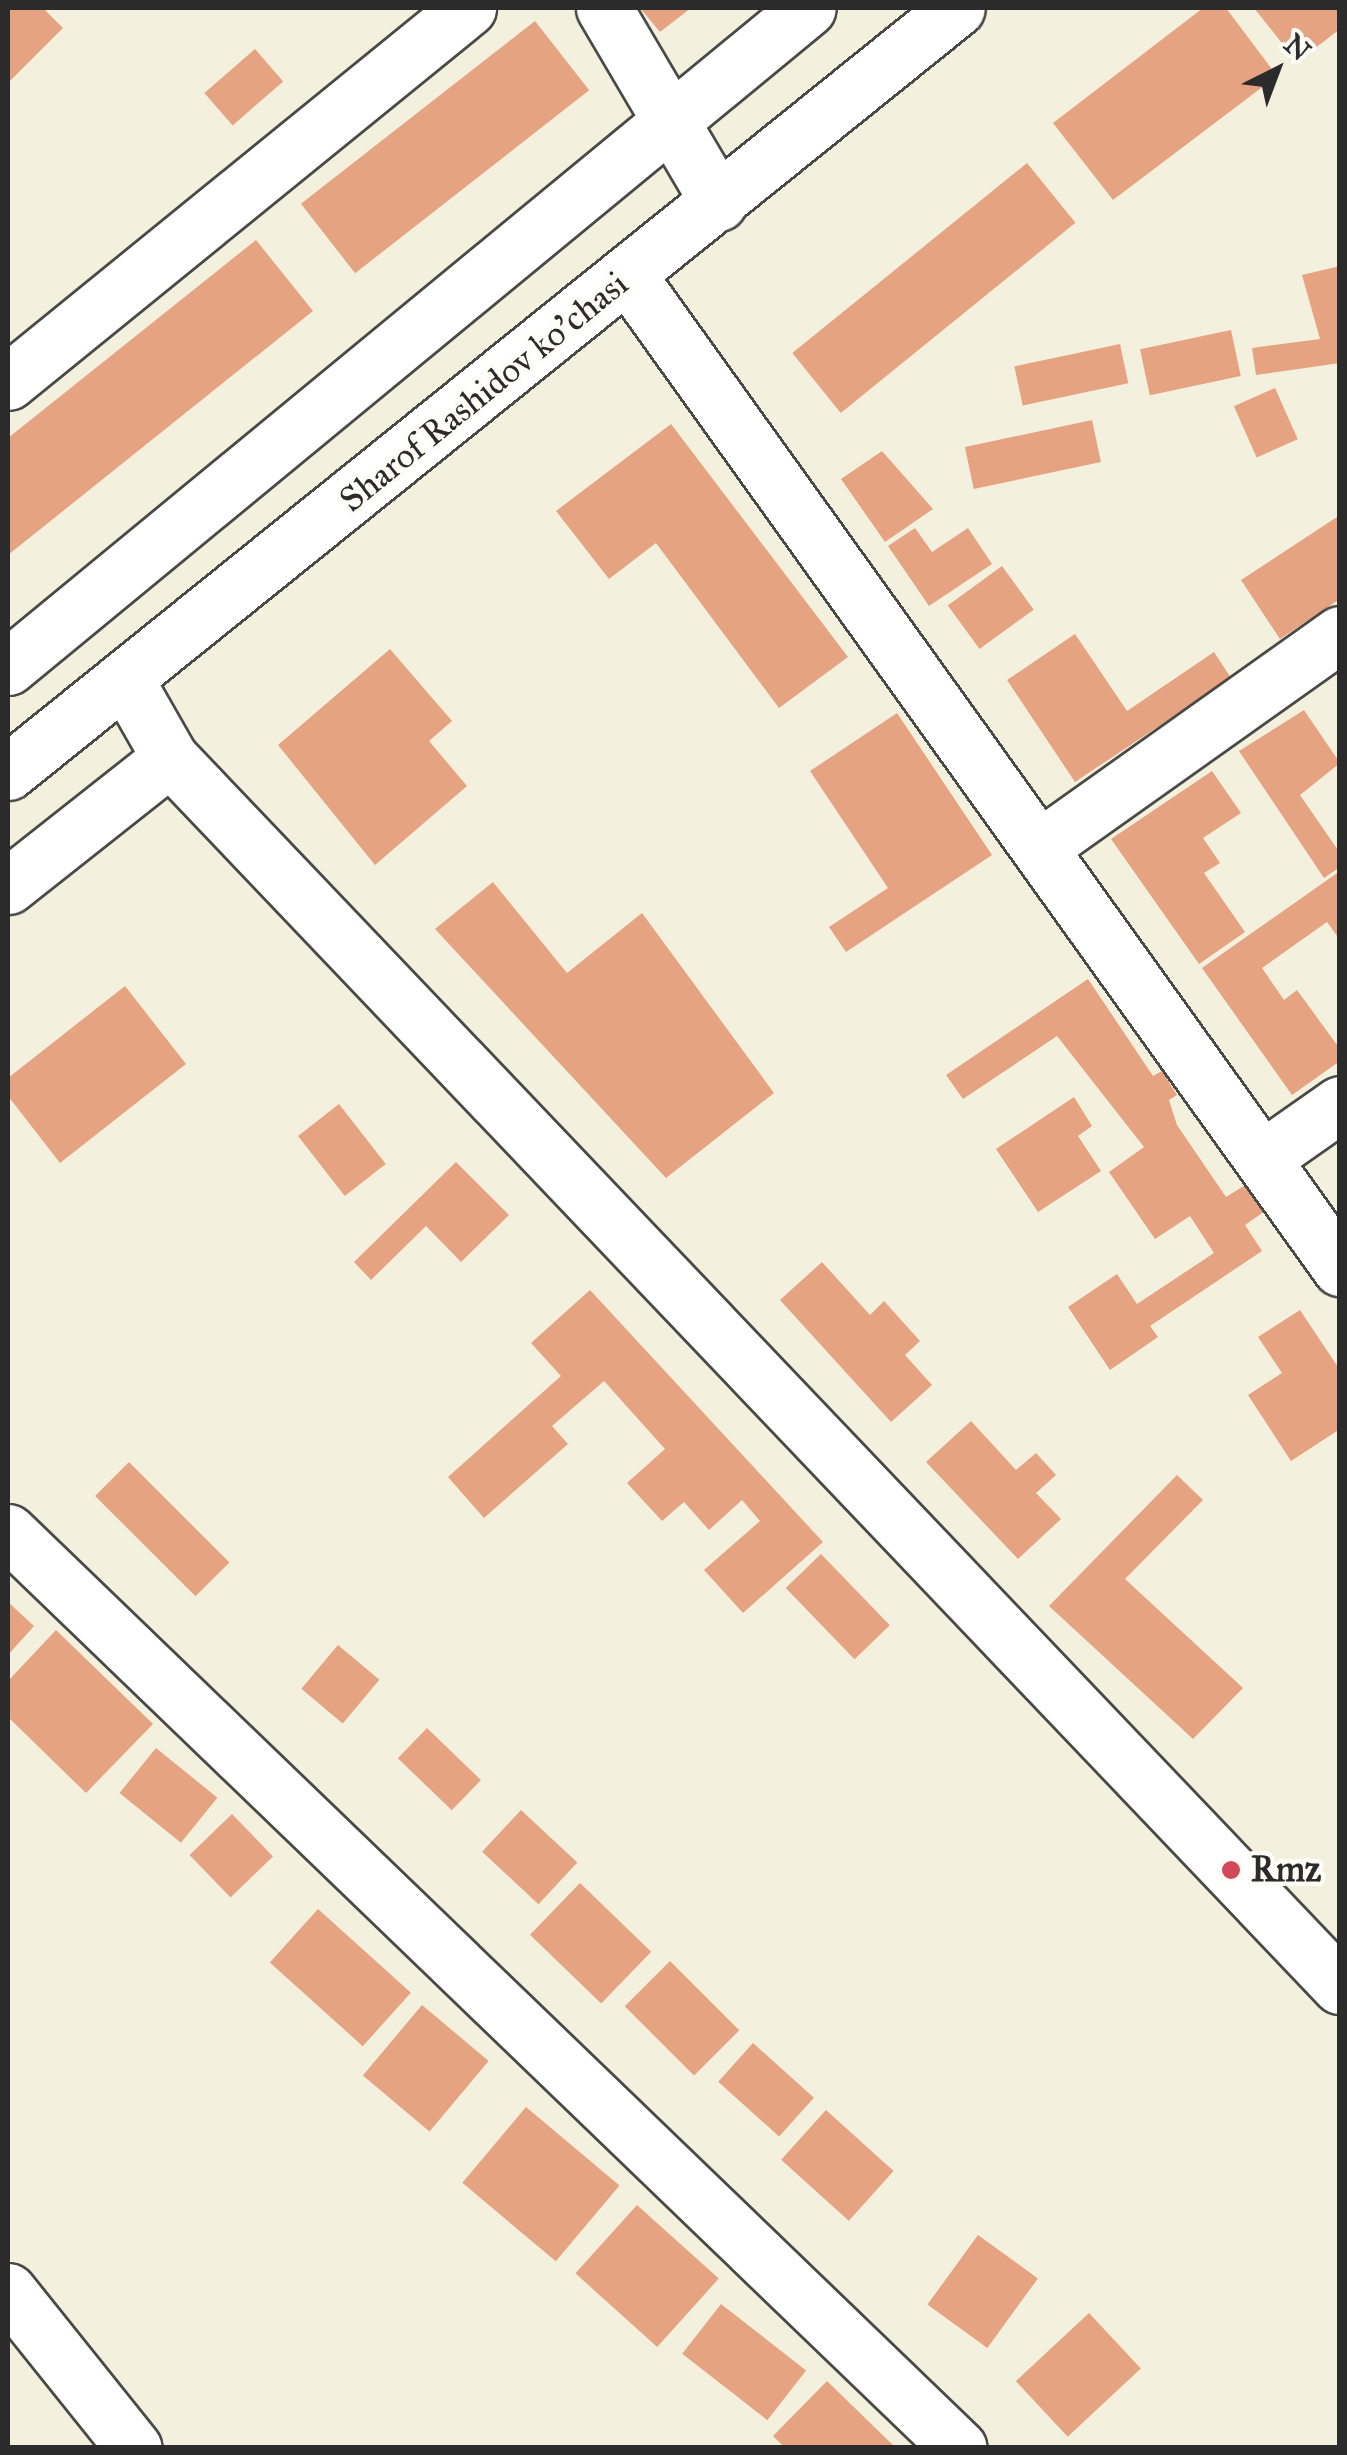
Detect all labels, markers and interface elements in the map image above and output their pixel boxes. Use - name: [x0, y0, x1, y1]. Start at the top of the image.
- north arrow: [1227, 20, 1327, 120]
- text: N: [1277, 26, 1318, 68]
- street label: Sharof Rashidov ko'chasi: [331, 263, 637, 521]
- place label: Rmz: [1251, 1849, 1321, 1891]
- marker: Rmz: [1220, 1859, 1242, 1881]

